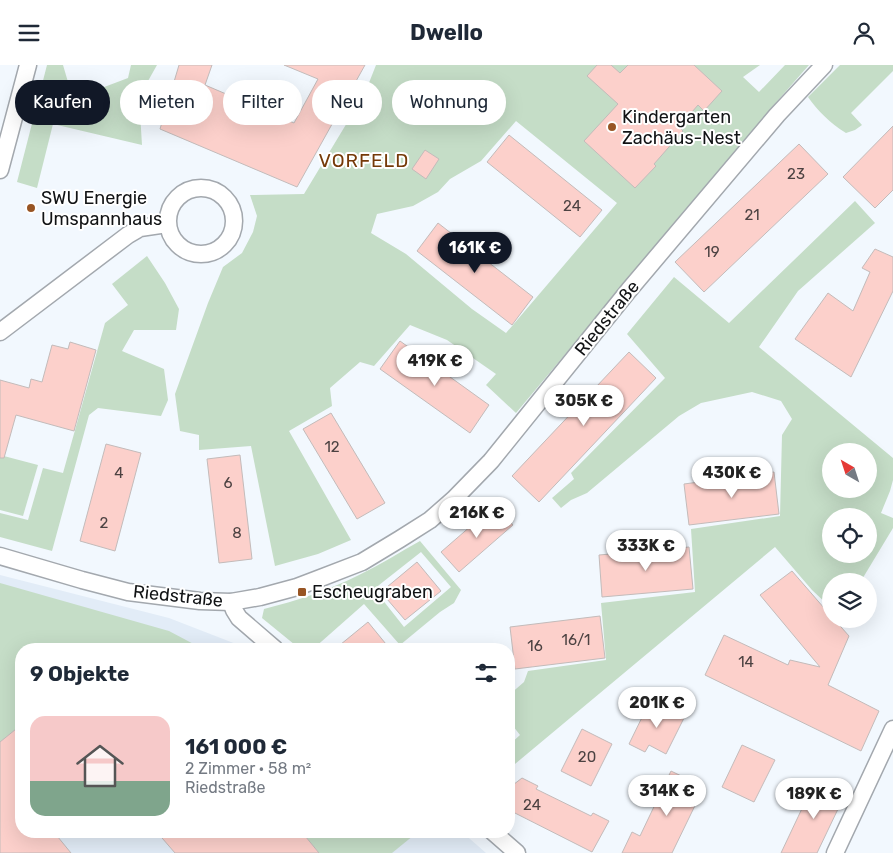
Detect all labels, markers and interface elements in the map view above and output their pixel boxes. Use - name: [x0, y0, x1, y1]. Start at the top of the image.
- icon: menu: [15, 19, 43, 47]
- text: Dwello: [410, 19, 483, 46]
- icon: person: [850, 19, 878, 47]
- chip: Kaufen: [15, 80, 110, 125]
- chip: Mieten: [120, 80, 213, 125]
- chip: Filter: [223, 80, 302, 125]
- chip: Neu: [312, 80, 382, 125]
- chip: Wohnung: [392, 80, 506, 125]
- place label: Kindergarten Zachäus-Nest: [622, 106, 741, 149]
- marker: Kindergarten Zachäus-Nest: [606, 121, 618, 133]
- district label: VORFELD: [319, 149, 409, 172]
- house number: 23: [787, 165, 805, 183]
- place label: SWU Energie Umspannhaus: [41, 187, 162, 230]
- house number: 24: [563, 197, 581, 215]
- marker: SWU Energie Umspannhaus: [25, 202, 37, 214]
- house number: 21: [744, 206, 760, 224]
- pin: 161K €: [434, 231, 516, 274]
- text: 161K €: [449, 238, 501, 257]
- house number: 19: [704, 243, 720, 261]
- street label: Riedstraße: [570, 276, 644, 360]
- pin: 419K €: [394, 345, 476, 387]
- text: 419K €: [407, 351, 463, 370]
- pin: 305K €: [543, 385, 625, 427]
- text: 305K €: [555, 391, 613, 410]
- house number: 12: [324, 438, 340, 456]
- north arrow: [822, 443, 878, 497]
- map controls: [822, 443, 877, 628]
- pin: 430K €: [691, 457, 773, 499]
- text: 430K €: [703, 463, 761, 482]
- house number: 4: [114, 464, 124, 482]
- house number: 6: [223, 474, 233, 492]
- pin: 216K €: [436, 497, 518, 539]
- text: 216K €: [449, 503, 505, 522]
- button: locate: [822, 508, 877, 563]
- house number: 2: [100, 514, 109, 532]
- house number: 8: [232, 524, 242, 542]
- pin: 333K €: [605, 529, 687, 572]
- text: 333K €: [617, 536, 675, 555]
- button: layers: [822, 573, 877, 628]
- street label: Riedstraße: [132, 580, 224, 612]
- place label: Escheugraben: [312, 581, 433, 603]
- marker: Escheugraben: [296, 586, 308, 598]
- house number: 16/1: [562, 631, 591, 649]
- house number: 16: [527, 637, 543, 655]
- house number: 14: [738, 653, 754, 671]
- icon: filters: [472, 659, 500, 687]
- text: 9 Objekte: [30, 661, 130, 686]
- pin: 201K €: [616, 687, 698, 729]
- text: 201K €: [629, 693, 685, 712]
- text: 161 000 €: [185, 734, 287, 759]
- icon: home: [70, 736, 130, 796]
- house number: 20: [578, 748, 596, 766]
- text: 2 Zimmer · 58 m²: [185, 759, 311, 778]
- pin: 314K €: [626, 775, 708, 817]
- pin: 189K €: [773, 777, 855, 820]
- text: Riedstraße: [185, 778, 265, 797]
- text: 314K €: [639, 781, 695, 800]
- text: 189K €: [786, 784, 842, 803]
- house number: 24: [523, 796, 541, 814]

